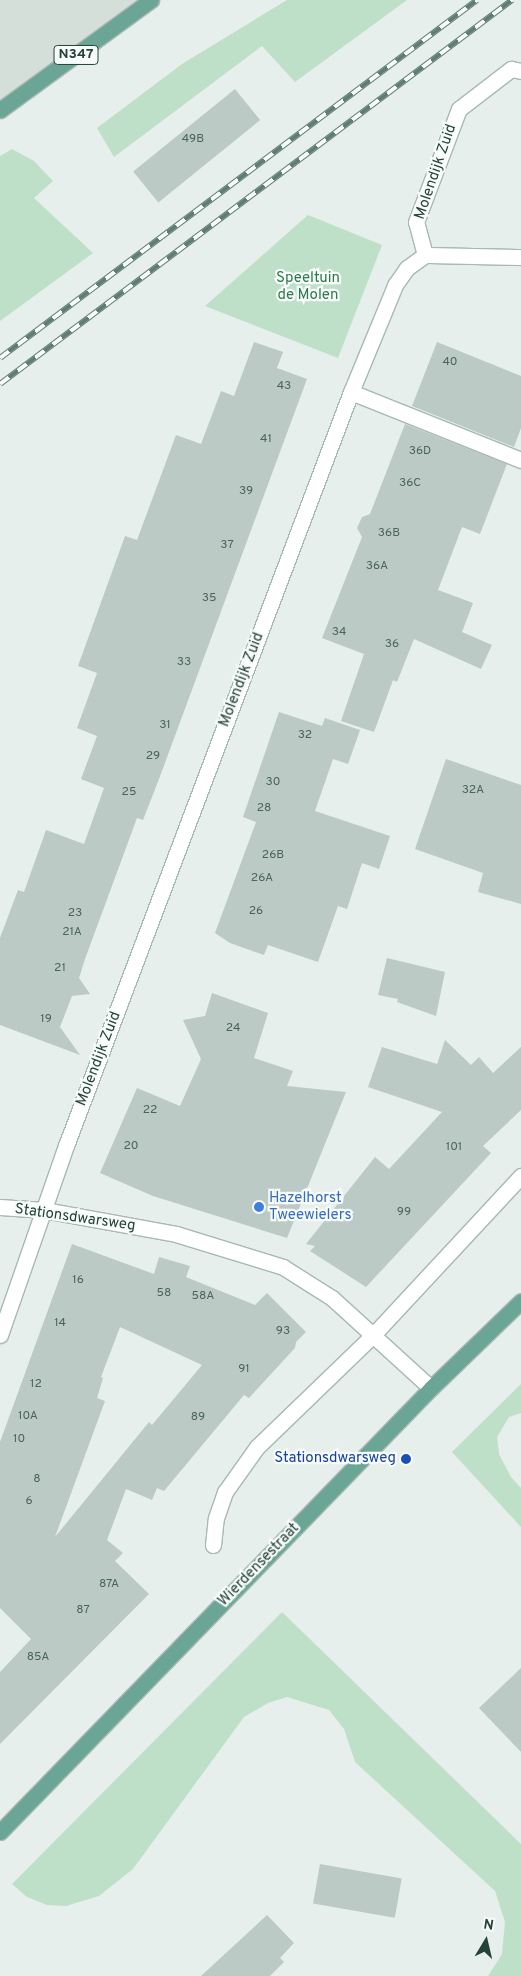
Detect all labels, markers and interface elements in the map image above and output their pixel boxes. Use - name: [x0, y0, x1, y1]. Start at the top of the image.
- road number: N347: [54, 44, 98, 66]
- street label: Molendijk Zuid: [411, 122, 461, 222]
- house number: 49B: [182, 133, 204, 147]
- park label: Speeltuin de Molen: [276, 269, 340, 304]
- house number: 40: [442, 356, 458, 370]
- house number: 43: [277, 380, 291, 394]
- house number: 41: [260, 433, 272, 447]
- house number: 36D: [409, 445, 431, 459]
- house number: 36C: [399, 477, 421, 491]
- house number: 39: [239, 485, 253, 499]
- house number: 36B: [378, 527, 400, 541]
- house number: 37: [220, 539, 234, 553]
- house number: 36A: [366, 560, 388, 574]
- house number: 35: [202, 592, 216, 606]
- house number: 34: [332, 626, 346, 640]
- street label: Molendijk Zuid: [216, 630, 268, 730]
- house number: 36: [385, 638, 399, 652]
- house number: 33: [177, 656, 191, 670]
- house number: 31: [159, 719, 171, 733]
- house number: 32: [298, 729, 312, 743]
- house number: 29: [146, 750, 160, 764]
- house number: 30: [266, 776, 280, 790]
- house number: 32A: [462, 784, 484, 798]
- house number: 25: [122, 786, 136, 800]
- house number: 28: [257, 802, 271, 816]
- house number: 26B: [262, 849, 284, 863]
- house number: 26A: [251, 872, 273, 886]
- house number: 26: [249, 905, 263, 919]
- house number: 23: [68, 907, 82, 921]
- house number: 21A: [62, 926, 82, 940]
- house number: 21: [54, 962, 66, 976]
- street label: Molendijk Zuid: [73, 1009, 125, 1109]
- house number: 19: [40, 1013, 52, 1027]
- house number: 24: [226, 1022, 240, 1036]
- house number: 22: [143, 1104, 157, 1118]
- house number: 20: [123, 1140, 139, 1154]
- house number: 101: [446, 1141, 462, 1155]
- place label: Hazelhorst Tweewielers: [269, 1189, 351, 1224]
- street label: Stationsdwarsweg: [13, 1201, 137, 1235]
- marker: Hazelhorst Tweewielers: [253, 1201, 265, 1213]
- house number: 99: [397, 1206, 411, 1220]
- house number: 16: [72, 1274, 84, 1288]
- house number: 58: [157, 1287, 171, 1301]
- house number: 58A: [192, 1290, 214, 1304]
- house number: 14: [54, 1317, 66, 1331]
- house number: 93: [276, 1325, 290, 1339]
- house number: 91: [238, 1363, 250, 1377]
- house number: 12: [30, 1378, 42, 1392]
- house number: 10A: [18, 1410, 38, 1424]
- house number: 89: [191, 1411, 205, 1425]
- house number: 10: [13, 1433, 25, 1447]
- place label: Stationsdwarsweg: [274, 1450, 396, 1468]
- marker: Stationsdwarsweg: [400, 1453, 412, 1465]
- house number: 8: [33, 1473, 41, 1487]
- house number: 6: [25, 1495, 33, 1509]
- street label: Wierdensestraat: [215, 1520, 303, 1610]
- house number: 87A: [99, 1578, 119, 1592]
- house number: 87: [76, 1604, 90, 1618]
- house number: 85A: [27, 1651, 49, 1665]
- north arrow: [461, 1916, 511, 1966]
- text: N: [482, 1917, 495, 1935]

